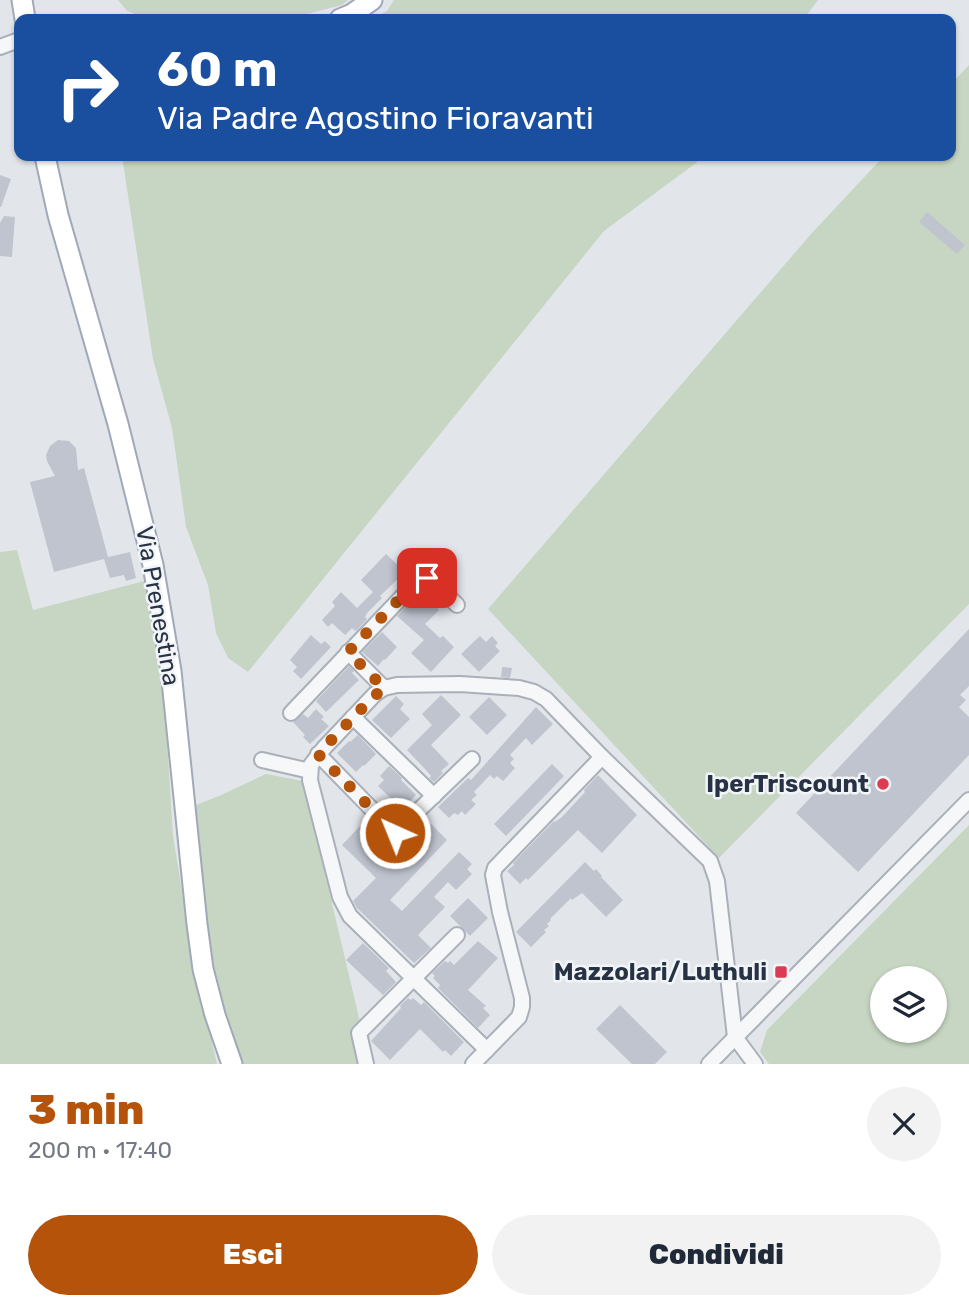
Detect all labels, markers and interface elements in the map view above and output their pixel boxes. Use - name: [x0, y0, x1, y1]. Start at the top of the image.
- text: 60 m: [157, 40, 278, 98]
- icon: right: [42, 42, 133, 133]
- text: Via Padre Agostino Fioravanti: [157, 99, 594, 137]
- street label: Via Prenestina: [130, 524, 186, 688]
- pin: [397, 548, 457, 608]
- icon: arrive: [408, 559, 446, 597]
- place label: IperTriscount: [706, 770, 869, 798]
- marker: IperTriscount: [875, 776, 891, 792]
- position arrow: [358, 796, 432, 870]
- place label: Mazzolari/Luthuli: [554, 958, 767, 986]
- marker: Mazzolari/Luthuli: [773, 964, 789, 980]
- map controls: [870, 966, 947, 1043]
- button: layers: [870, 966, 947, 1043]
- text: 3 min: [28, 1085, 144, 1135]
- button: close: [867, 1087, 941, 1161]
- text: 200 m · 17:40: [28, 1136, 172, 1164]
- button: Esci: [28, 1215, 478, 1295]
- button: Condividi: [492, 1215, 941, 1295]

